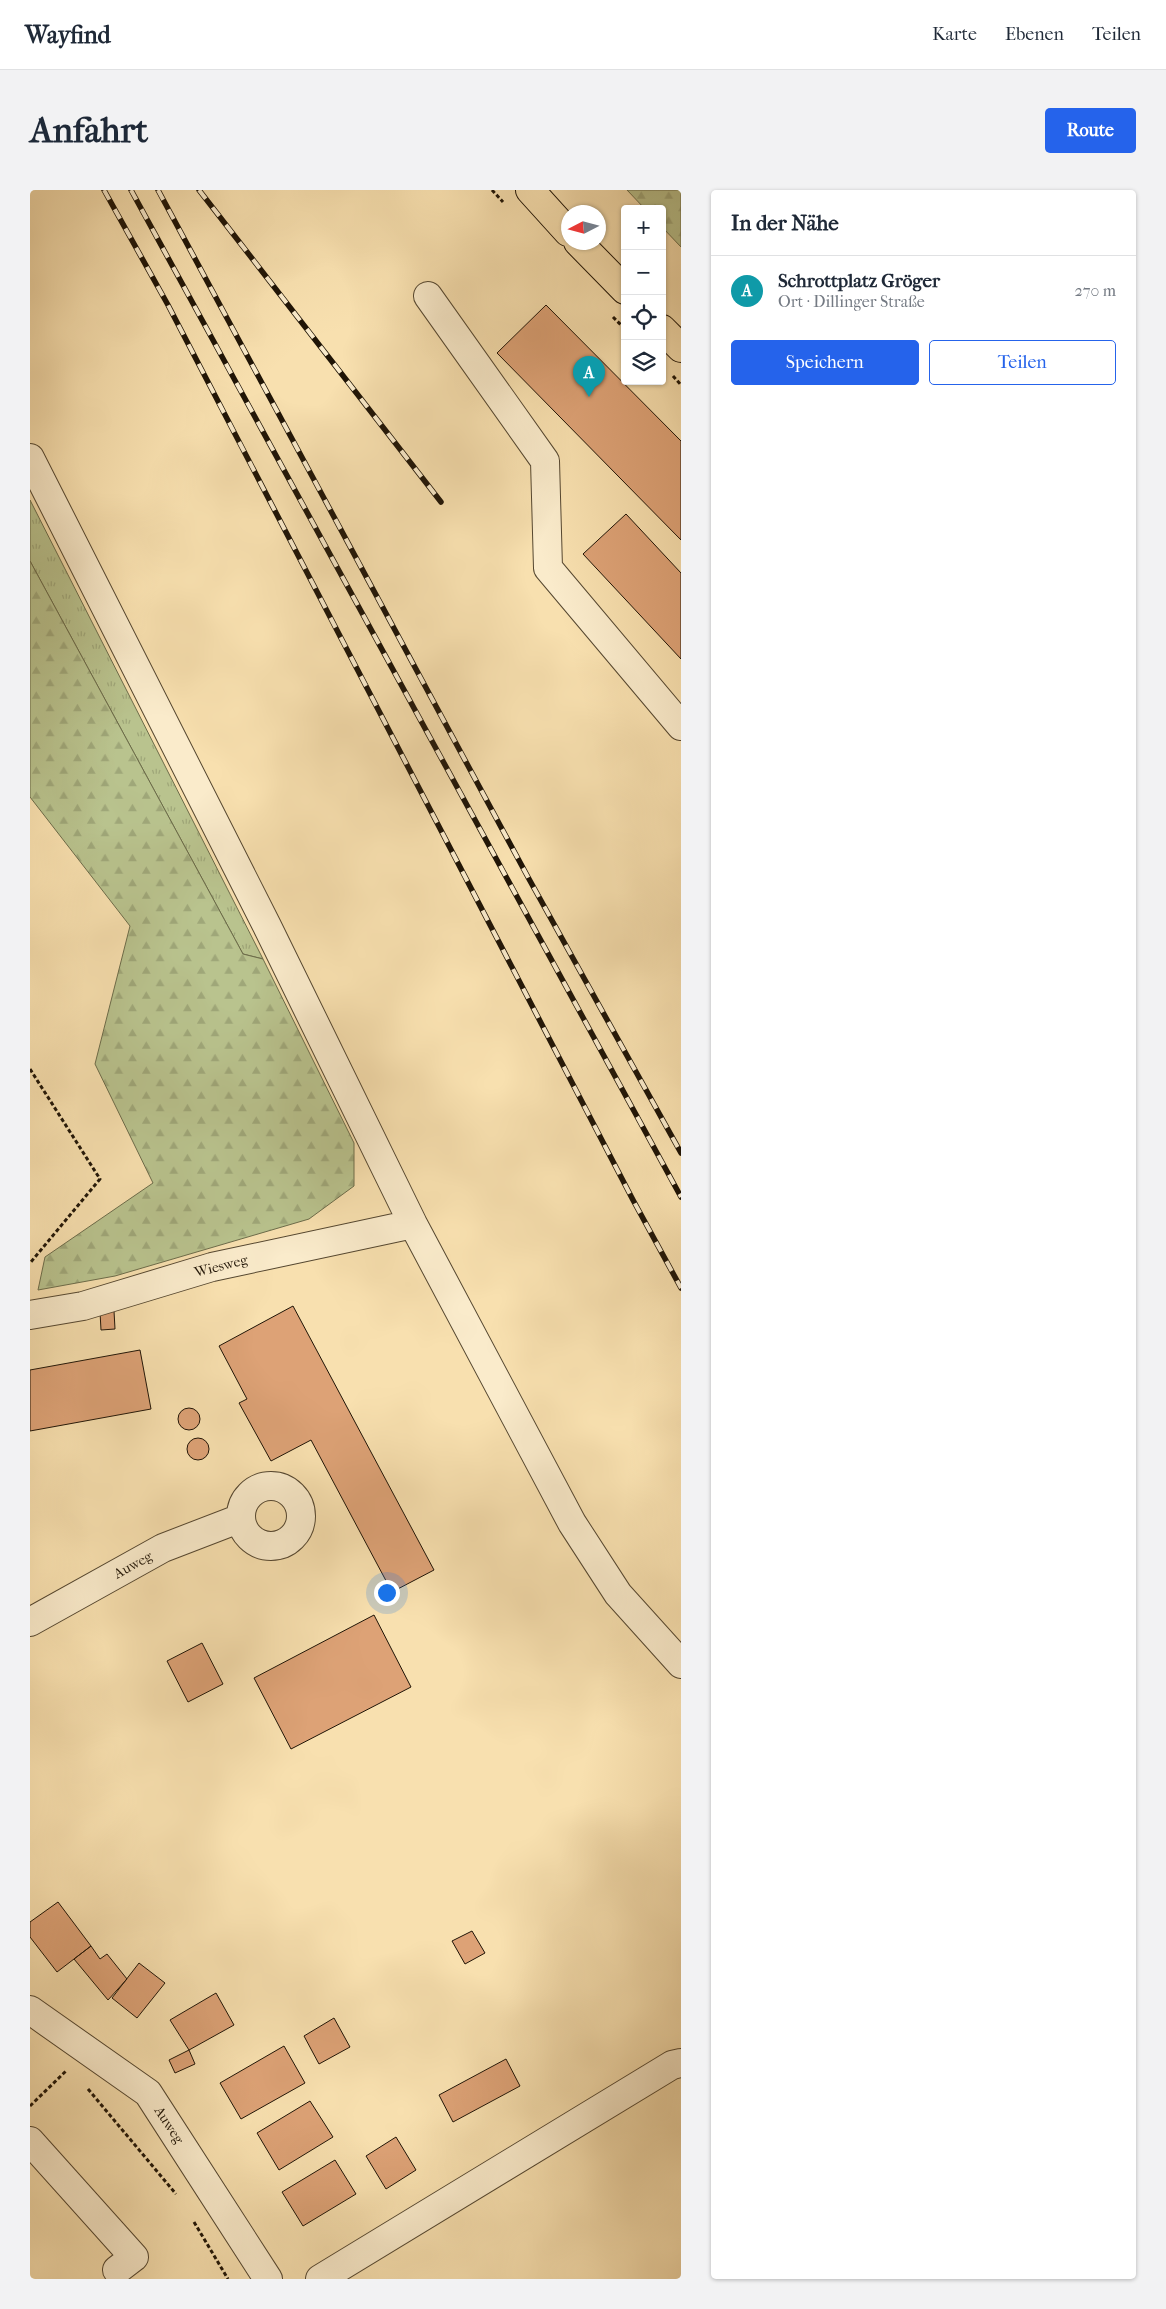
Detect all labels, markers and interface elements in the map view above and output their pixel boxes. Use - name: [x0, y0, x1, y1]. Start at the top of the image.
- text: Wayfind: [25, 21, 111, 49]
- text: Karte: [932, 24, 977, 45]
- text: Ebenen: [1005, 24, 1064, 45]
- text: Teilen: [1092, 24, 1141, 45]
- button: Route: [1045, 108, 1136, 153]
- text: Anfahrt: [30, 110, 148, 151]
- north arrow: [561, 205, 606, 250]
- map controls: [621, 205, 666, 385]
- button: +: [621, 205, 666, 250]
- text: In der Nähe: [731, 211, 839, 235]
- button: −: [621, 250, 666, 295]
- text: Schrottplatz Gröger: [778, 270, 940, 292]
- text: A: [742, 281, 752, 300]
- text: 270 m: [1075, 281, 1116, 300]
- text: Ort · Dillinger Straße: [778, 292, 925, 311]
- button: locate: [621, 295, 666, 340]
- button: layers: [621, 340, 666, 385]
- button: Speichern: [731, 340, 919, 385]
- button: Teilen: [929, 340, 1116, 385]
- pin: A: [573, 356, 605, 397]
- street label: Wiesweg: [192, 1251, 250, 1281]
- street label: Auweg: [110, 1547, 156, 1583]
- your location: [374, 1580, 400, 1606]
- street label: Auweg: [150, 2102, 188, 2147]

